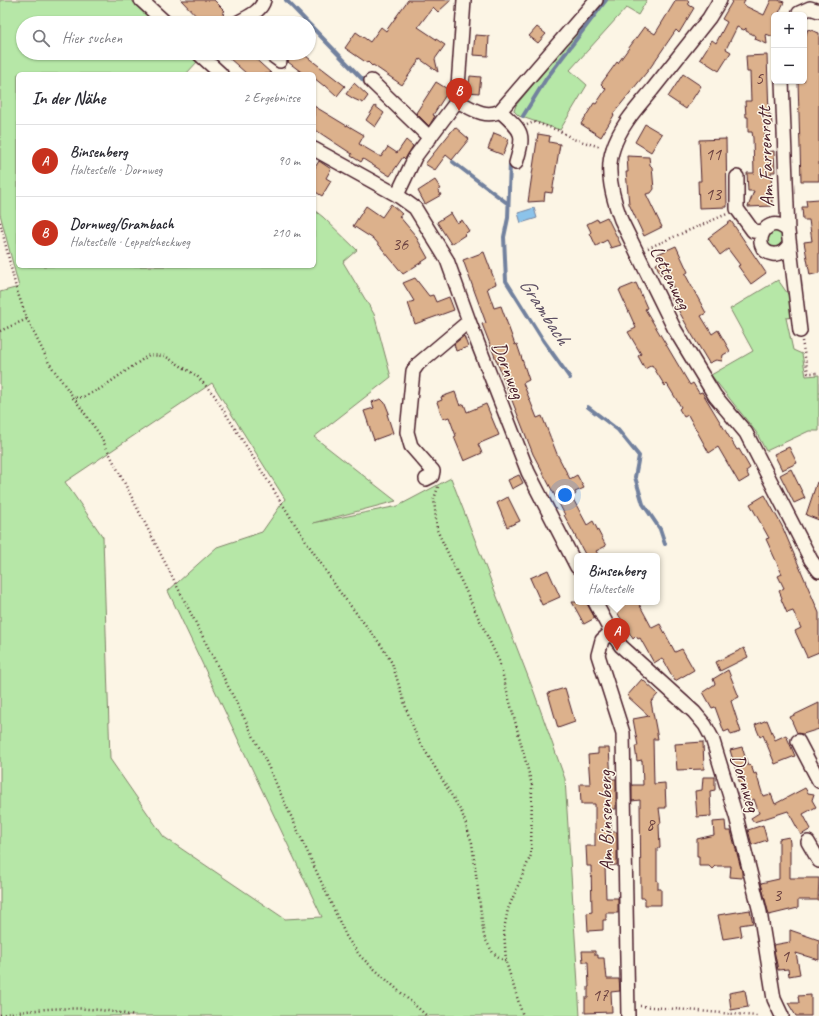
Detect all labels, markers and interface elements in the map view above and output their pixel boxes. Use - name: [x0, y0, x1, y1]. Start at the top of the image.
- map controls: [771, 12, 807, 84]
- button: +: [771, 12, 807, 48]
- search box: [16, 16, 316, 60]
- icon: search: [30, 27, 52, 49]
- text: Hier suchen: [62, 29, 122, 48]
- button: −: [771, 48, 807, 84]
- house number: 5: [755, 67, 764, 89]
- pin: B: [446, 78, 472, 111]
- text: In der Nähe: [32, 88, 105, 109]
- text: 2 Ergebnisse: [244, 90, 300, 106]
- street label: Am Farrenrott: [751, 104, 780, 208]
- text: Binsenberg: [70, 143, 128, 162]
- house number: 11: [705, 143, 722, 165]
- text: A: [42, 153, 48, 169]
- text: 90 m: [278, 153, 300, 169]
- text: Haltestelle · Dornweg: [70, 162, 162, 178]
- house number: 13: [705, 183, 723, 205]
- text: Dornweg/Grambach: [70, 215, 174, 234]
- text: B: [42, 225, 48, 241]
- text: 210 m: [272, 225, 300, 241]
- house number: 36: [392, 233, 409, 255]
- text: Haltestelle · Leppelsheckweg: [70, 234, 190, 250]
- street label: Lettenweg: [644, 241, 697, 315]
- water label: Grambach: [514, 273, 577, 350]
- street label: Dornweg: [486, 338, 531, 403]
- your location: [555, 485, 575, 505]
- popup: [574, 553, 660, 605]
- text: Binsenberg: [588, 562, 646, 581]
- text: Haltestelle: [588, 581, 634, 597]
- pin: A: [604, 618, 630, 651]
- street label: Dornweg: [725, 751, 766, 816]
- street label: Am Binsenberg: [592, 769, 619, 872]
- house number: 8: [646, 813, 656, 835]
- house number: 3: [773, 884, 783, 906]
- house number: 1: [781, 945, 790, 967]
- house number: 17: [592, 984, 609, 1006]

